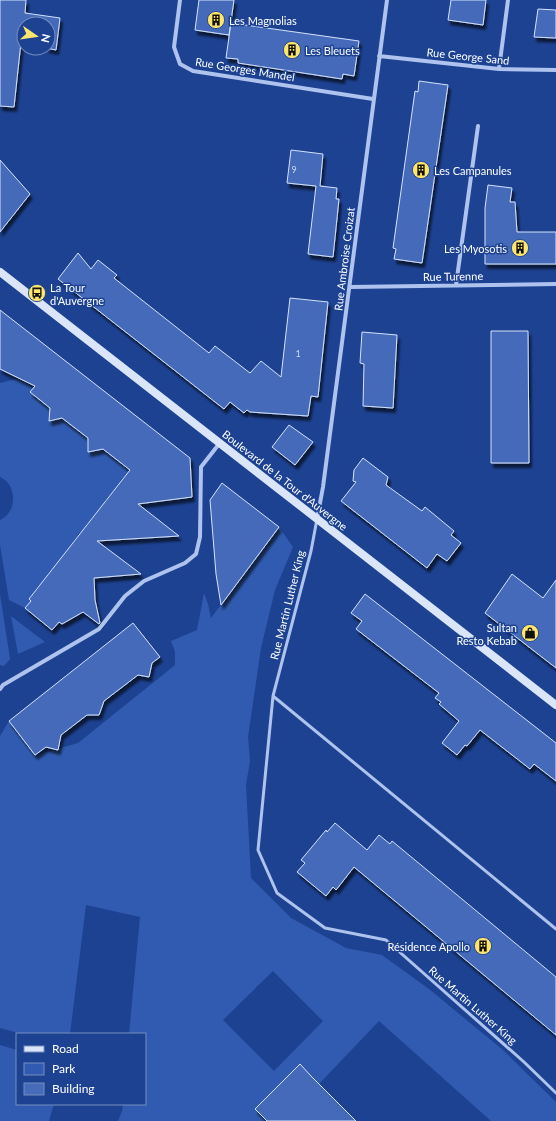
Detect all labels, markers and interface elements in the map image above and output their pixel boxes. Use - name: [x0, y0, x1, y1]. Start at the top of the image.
- building icon: Les Magnolias: [206, 10, 226, 30]
- place label: Les Magnolias: [229, 14, 297, 27]
- north arrow: [16, 16, 56, 56]
- text: N: [39, 33, 54, 44]
- building icon: Les Bleuets: [282, 40, 302, 60]
- place label: Les Bleuets: [305, 44, 360, 57]
- street label: Rue George Sand: [426, 45, 510, 67]
- street label: Rue Georges Mandel: [194, 55, 296, 83]
- building icon: Les Campanules: [411, 160, 431, 180]
- house number: 9: [291, 164, 297, 175]
- place label: Les Campanules: [434, 164, 512, 177]
- street label: Rue Ambroise Croizat: [331, 207, 357, 311]
- building icon: Les Myosotis: [510, 238, 530, 258]
- place label: Les Myosotis: [444, 242, 507, 255]
- street label: Rue Turenne: [423, 269, 483, 283]
- place label: La Tour d'Auvergne: [50, 281, 104, 307]
- bus stop icon: La Tour d'Auvergne: [27, 283, 47, 303]
- house number: 1: [295, 348, 301, 359]
- street label: Boulevard de la Tour d'Auvergne: [220, 427, 350, 533]
- street label: Rue Martin Luther King: [267, 549, 307, 661]
- place label: Sultan Resto Kebab: [456, 621, 517, 647]
- shop icon: Sultan Resto Kebab: [520, 623, 540, 643]
- building icon: Résidence Apollo: [473, 936, 493, 956]
- place label: Résidence Apollo: [387, 940, 470, 953]
- street label: Rue Martin Luther King: [426, 963, 520, 1047]
- legend: [16, 1033, 146, 1105]
- text: Road: [52, 1041, 79, 1056]
- text: Park: [52, 1061, 76, 1076]
- text: Building: [52, 1081, 95, 1096]

